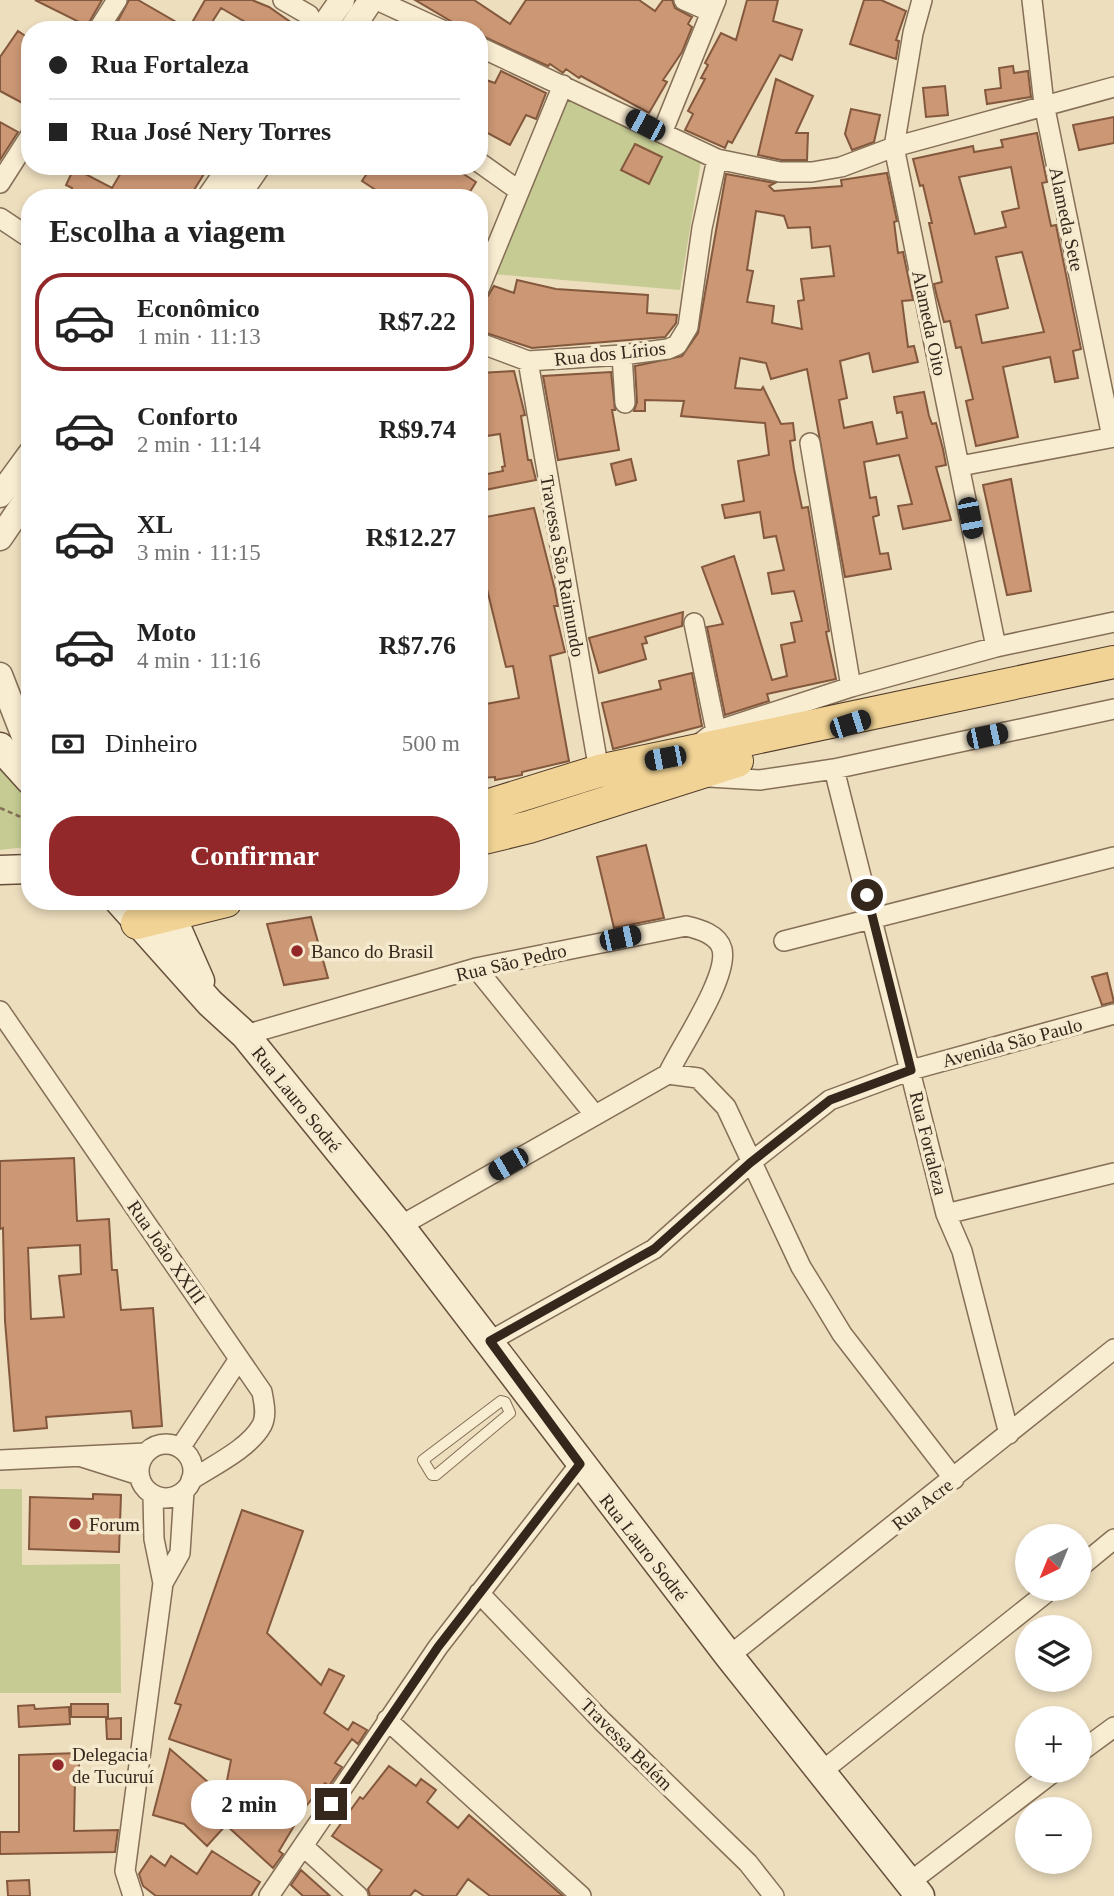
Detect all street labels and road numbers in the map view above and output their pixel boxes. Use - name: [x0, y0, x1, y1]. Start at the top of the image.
- street label: Alameda Sete: [1045, 165, 1088, 273]
- street label: Alameda Oito: [908, 269, 951, 378]
- street label: Rua dos Lírios: [553, 337, 667, 370]
- street label: Travessa São Raimundo: [536, 474, 589, 659]
- street label: Rua São Pedro: [454, 940, 568, 985]
- street label: Avenida São Paulo: [940, 1014, 1085, 1071]
- street label: Rua Lauro Sodré: [248, 1042, 346, 1156]
- street label: Rua Fortaleza: [905, 1089, 952, 1198]
- street label: Rua João XXIII: [123, 1197, 210, 1308]
- street label: Rua Acre: [888, 1474, 957, 1535]
- street label: Rua Lauro Sodré: [595, 1490, 692, 1605]
- street label: Travessa Belém: [576, 1694, 677, 1795]

